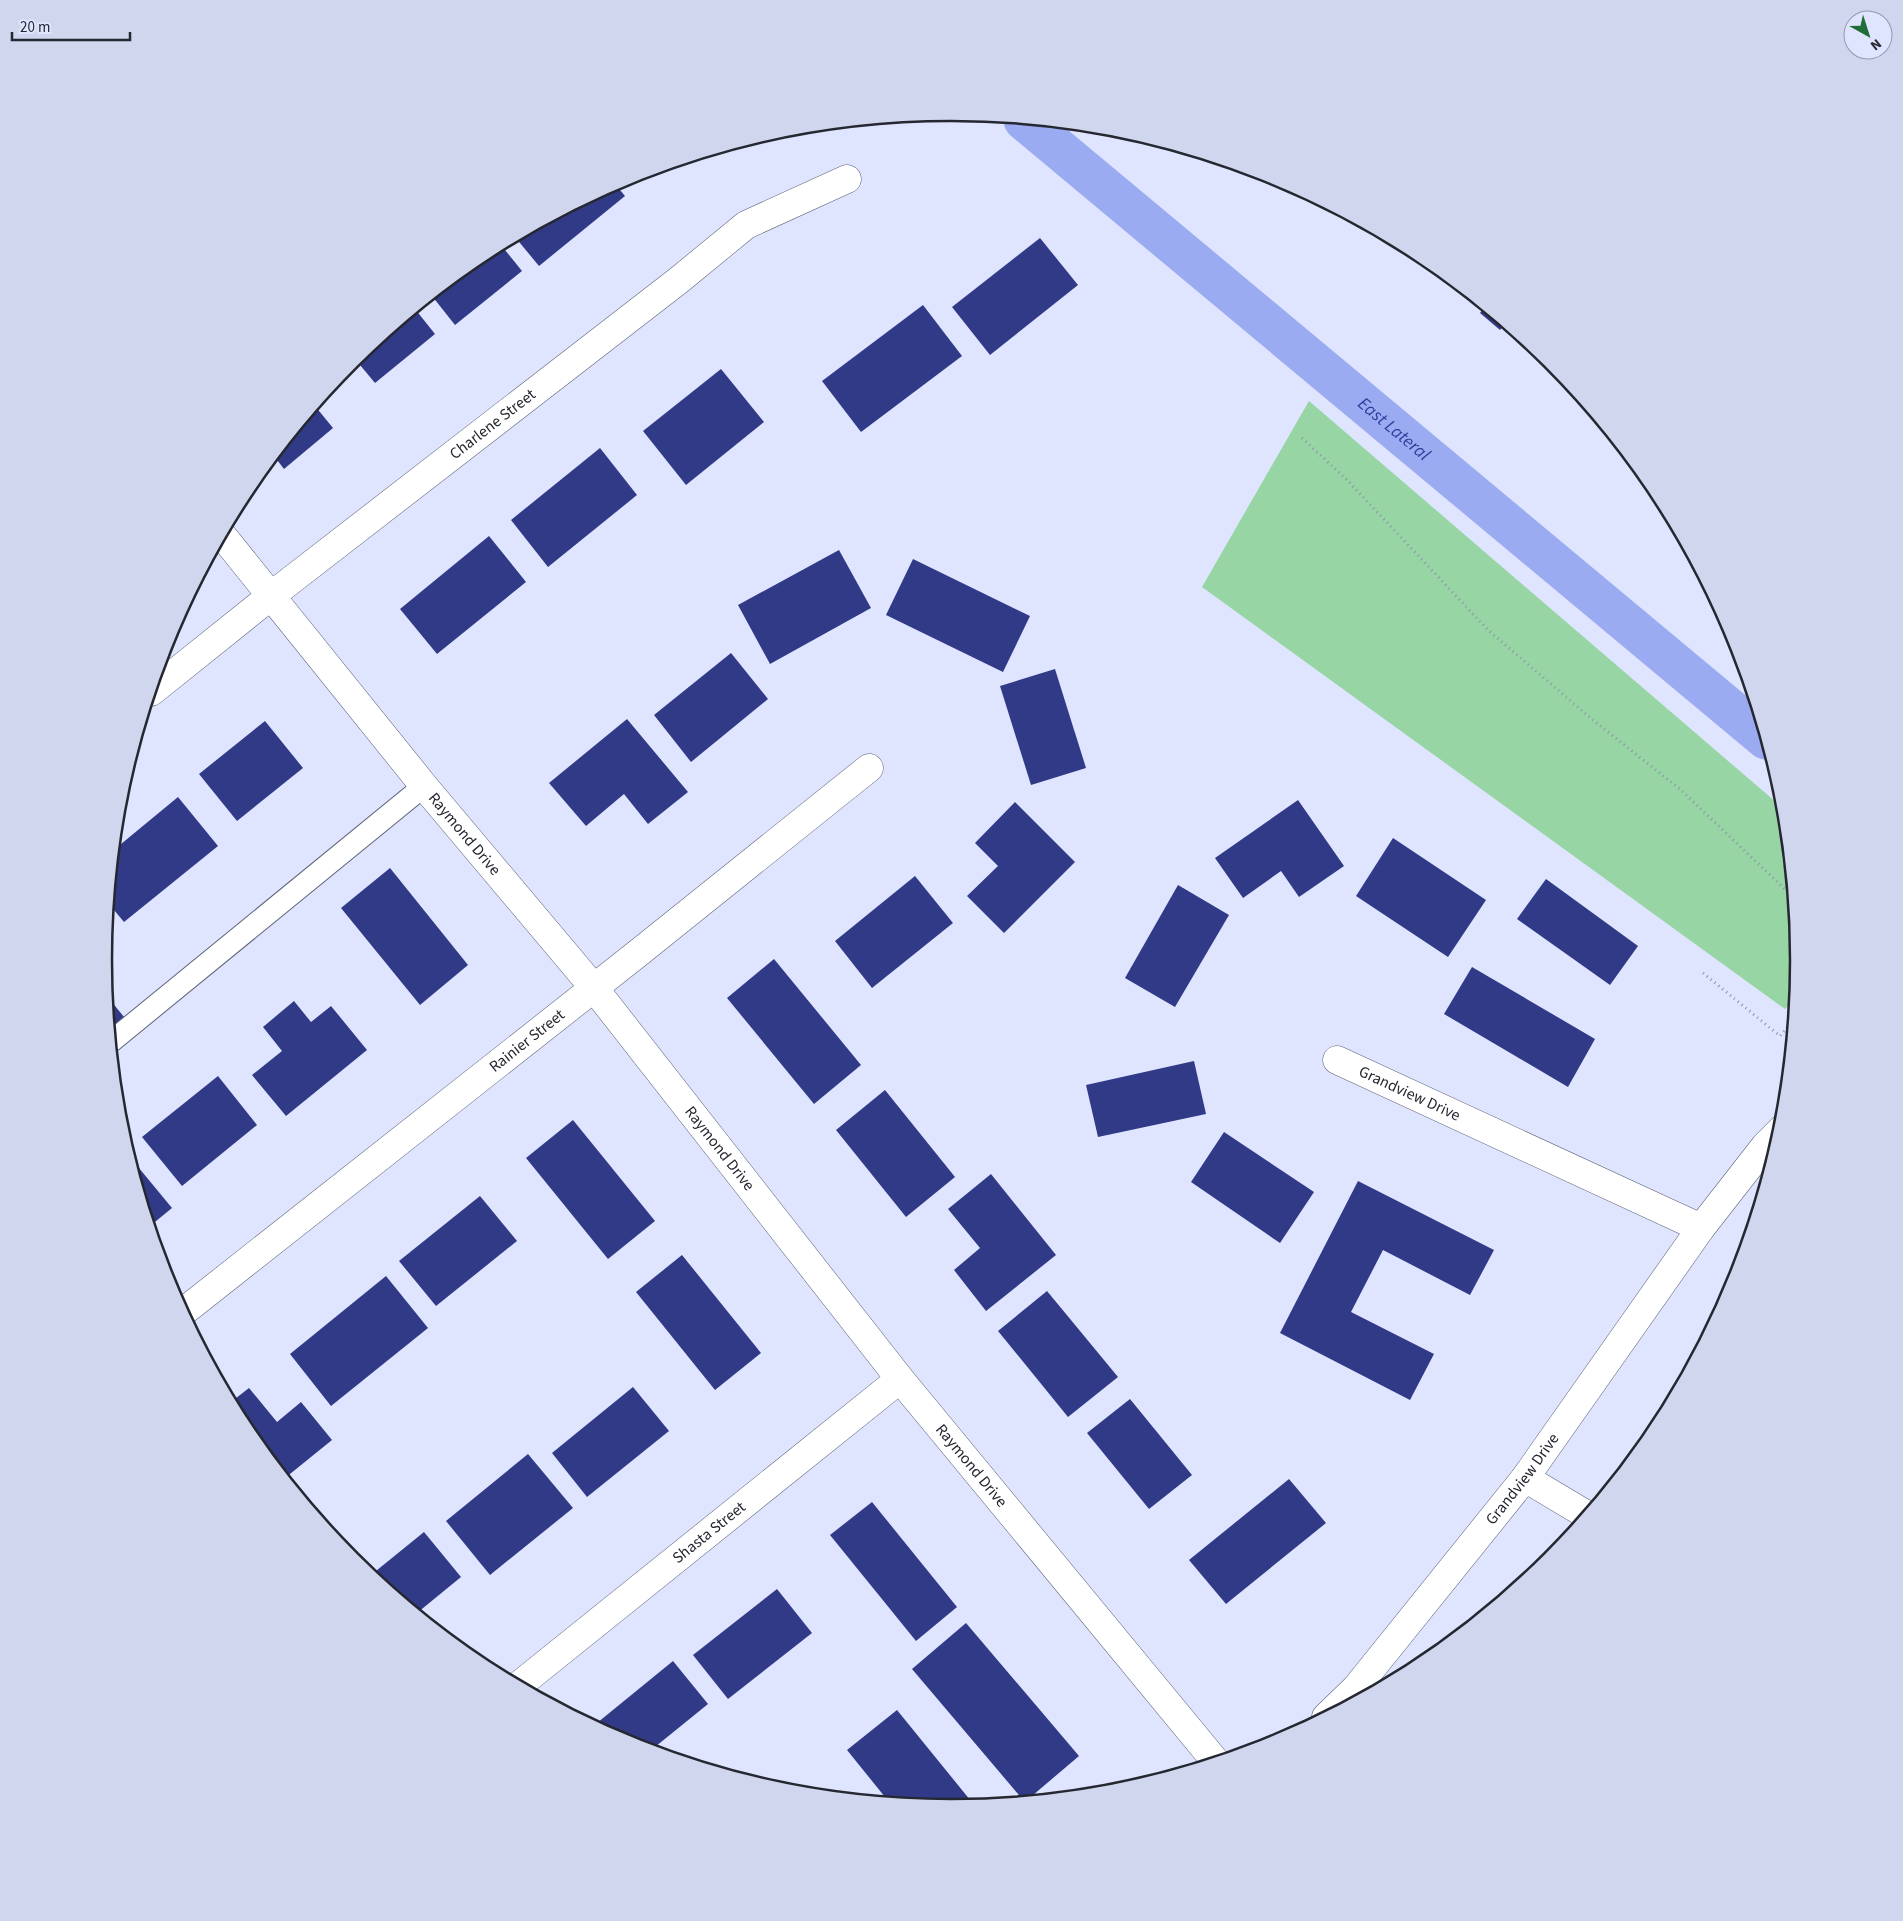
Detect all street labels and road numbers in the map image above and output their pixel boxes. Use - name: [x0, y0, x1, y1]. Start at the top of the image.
- street label: Charlene Street: [445, 384, 541, 465]
- street label: Raymond Drive: [423, 788, 506, 880]
- street label: Rainier Street: [485, 1004, 570, 1077]
- street label: Grandview Drive: [1355, 1061, 1464, 1127]
- street label: Raymond Drive: [679, 1101, 760, 1196]
- street label: Raymond Drive: [930, 1419, 1012, 1512]
- street label: Grandview Drive: [1481, 1429, 1564, 1529]
- street label: Shasta Street: [668, 1496, 751, 1569]

